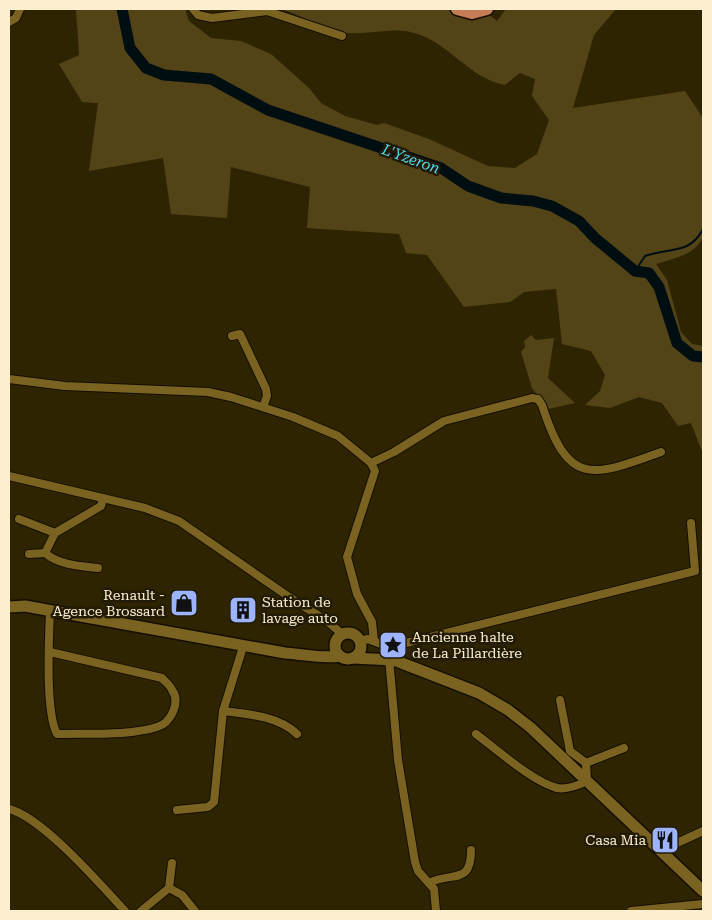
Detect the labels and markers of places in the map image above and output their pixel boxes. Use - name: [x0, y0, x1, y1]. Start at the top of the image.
- place label: Renault - Agence Brossard: [53, 587, 165, 619]
- shop icon: Renault - Agence Brossard: [169, 588, 199, 618]
- place label: Station de lavage auto: [262, 594, 338, 626]
- building icon: Station de lavage auto: [228, 595, 258, 625]
- place label: Ancienne halte de La Pillardière: [412, 629, 522, 661]
- place icon: Ancienne halte de La Pillardière: [378, 630, 408, 660]
- restaurant icon: Casa Mia: [650, 825, 680, 855]
- place label: Casa Mia: [585, 832, 646, 848]

